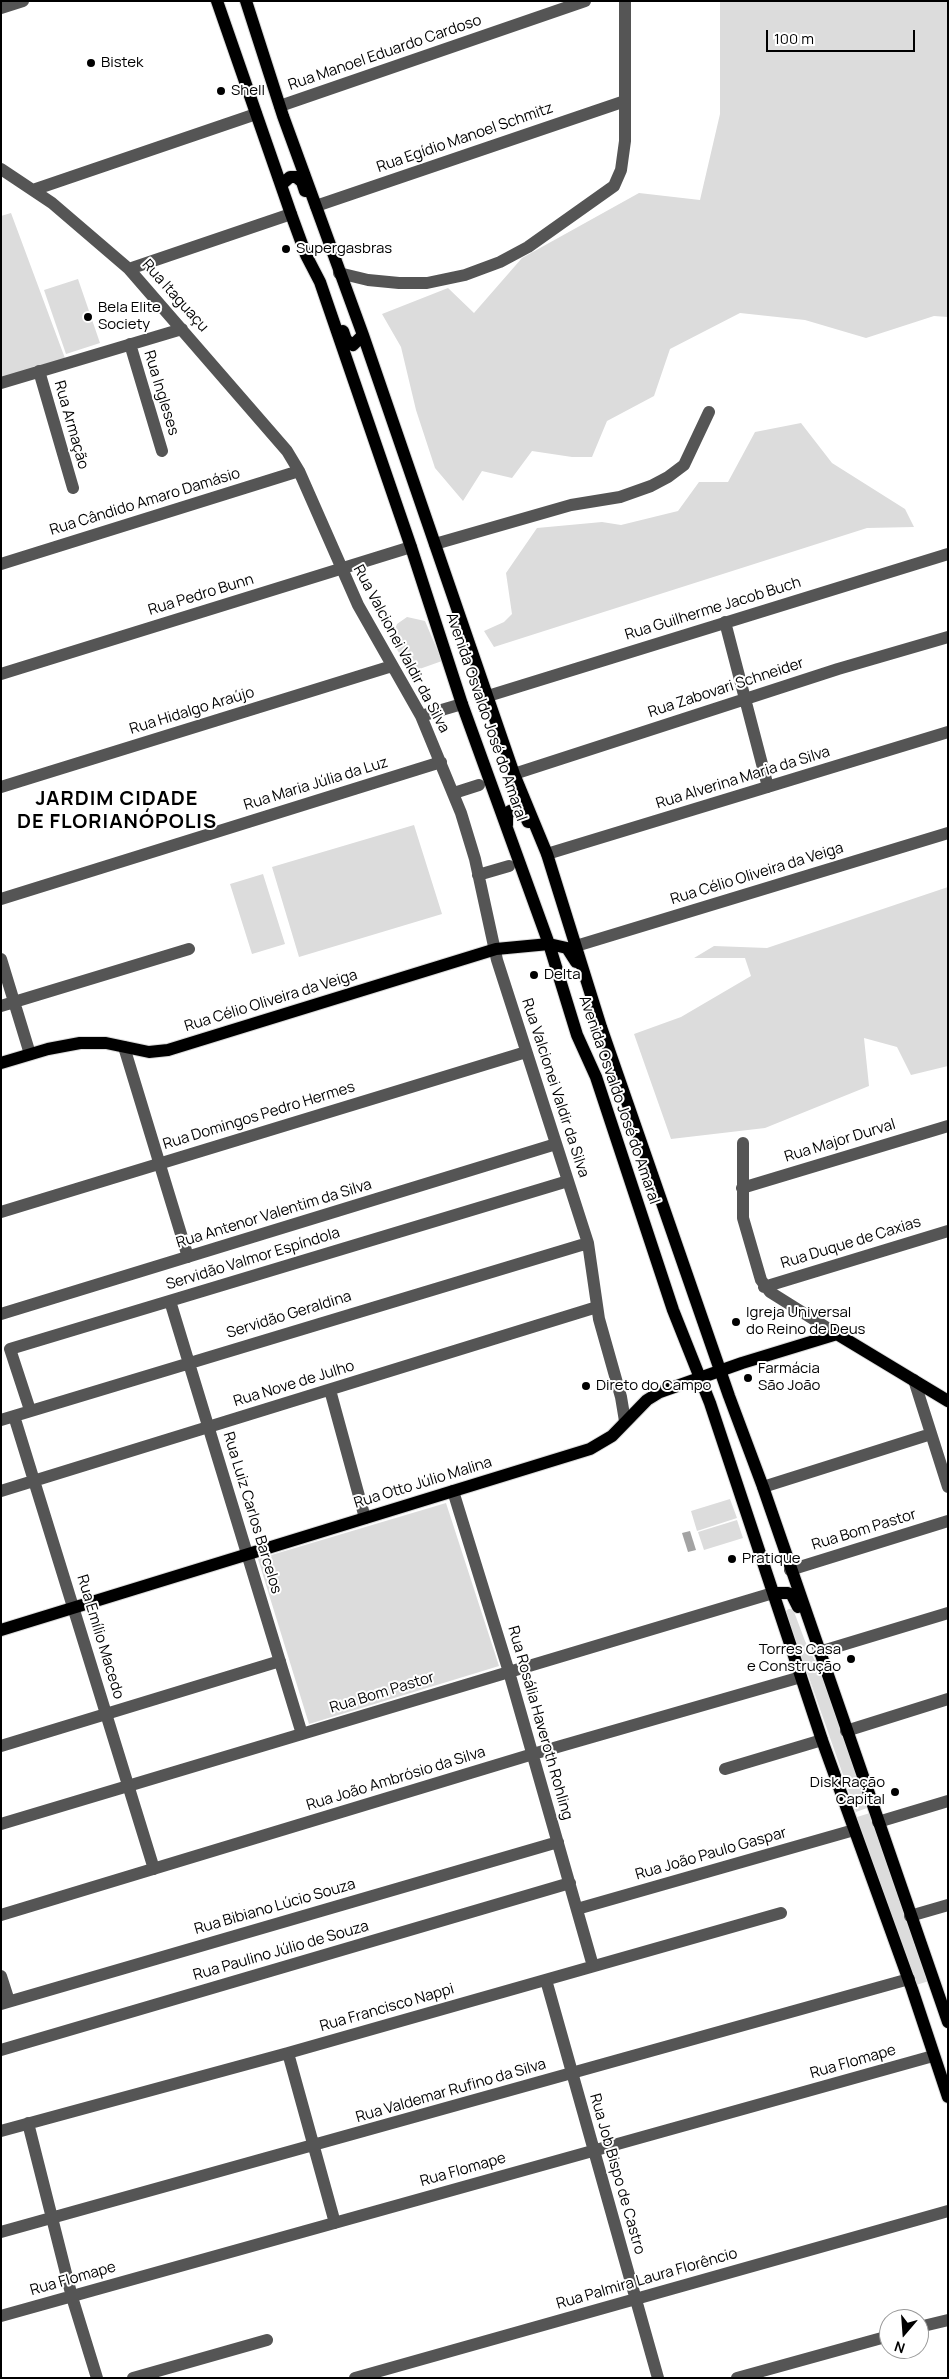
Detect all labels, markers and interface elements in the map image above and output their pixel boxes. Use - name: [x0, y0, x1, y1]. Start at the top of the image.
- street label: Rua Manoel Eduardo Cardoso: [286, 11, 484, 95]
- scale bar: [769, 20, 918, 52]
- text: 100 m: [774, 28, 814, 49]
- place label: Bistek: [101, 54, 143, 72]
- marker: Bistek: [85, 57, 97, 69]
- place label: Shell: [231, 82, 265, 100]
- marker: Shell: [215, 85, 227, 97]
- street label: Rua Egídio Manoel Schmitz: [374, 99, 556, 177]
- place label: Supergasbras: [296, 240, 392, 258]
- marker: Supergasbras: [280, 243, 292, 255]
- street label: Rua Itaguaçu: [138, 256, 212, 336]
- place label: Bela Elite Society: [98, 299, 161, 334]
- marker: Bela Elite Society: [82, 311, 94, 323]
- street label: Rua Ingleses: [140, 348, 182, 438]
- street label: Rua Armação: [50, 379, 92, 471]
- street label: Rua Cândido Amaro Damásio: [48, 464, 242, 540]
- street label: Rua Valcionei Valdir da Silva: [349, 562, 453, 736]
- street label: Rua Pedro Bunn: [146, 570, 256, 620]
- street label: Rua Guilherme Jacob Buch: [623, 574, 803, 644]
- street label: Avenida Osvaldo José do Amaral: [442, 610, 530, 824]
- street label: Rua Zabovari Schneider: [646, 654, 806, 722]
- street label: Rua Hidalgo Araújo: [127, 683, 257, 739]
- street label: Rua Alverina Maria da Silva: [654, 743, 832, 813]
- street label: Rua Maria Júlia da Luz: [242, 753, 390, 815]
- district label: JARDIM CIDADE DE FLORIANÓPOLIS: [15, 787, 219, 834]
- street label: Rua Célio Oliveira da Veiga: [668, 839, 846, 909]
- street label: Rua Célio Oliveira da Veiga: [182, 966, 360, 1036]
- place label: Delta: [544, 966, 581, 984]
- marker: Delta: [528, 969, 540, 981]
- street label: Avenida Osvaldo José do Amaral: [575, 993, 663, 1207]
- street label: Rua Valcionei Valdir da Silva: [517, 996, 593, 1180]
- street label: Rua Domingos Pedro Hermes: [161, 1078, 357, 1154]
- street label: Rua Major Durval: [782, 1116, 898, 1166]
- street label: Rua Antenor Valentim da Silva: [174, 1176, 374, 1252]
- street label: Rua Duque de Caxias: [779, 1213, 923, 1273]
- street label: Servidão Valmor Espíndola: [164, 1224, 342, 1294]
- street label: Servidão Geraldina: [224, 1287, 354, 1343]
- place label: Igreja Universal do Reino de Deus: [746, 1304, 865, 1339]
- marker: Igreja Universal do Reino de Deus: [730, 1316, 742, 1328]
- street label: Rua Nove de Julho: [231, 1357, 357, 1411]
- place label: Farmácia São João: [758, 1360, 820, 1395]
- marker: Farmácia São João: [742, 1372, 754, 1384]
- place label: Direto do Campo: [596, 1377, 711, 1395]
- marker: Direto do Campo: [580, 1380, 592, 1392]
- street label: Rua Luiz Carlos Barcelos: [219, 1430, 285, 1596]
- street label: Rua Otto Júlio Malina: [352, 1453, 494, 1513]
- street label: Rua Bom Pastor: [810, 1506, 918, 1554]
- place label: Pratique: [742, 1550, 801, 1568]
- marker: Pratique: [726, 1553, 738, 1565]
- street label: Rua Emílio Macedo: [73, 1573, 127, 1701]
- street label: Rua Rosália Haveroth Rohling: [504, 1624, 576, 1822]
- place label: Torres Casa e Construção: [747, 1641, 841, 1676]
- marker: Torres Casa e Construção: [845, 1653, 857, 1665]
- street label: Rua Bom Pastor: [328, 1669, 436, 1717]
- street label: Rua João Ambrósio da Silva: [304, 1743, 488, 1815]
- place label: Disk Ração Capital: [810, 1774, 885, 1809]
- marker: Disk Ração Capital: [889, 1786, 901, 1798]
- street label: Rua João Paulo Gaspar: [633, 1824, 789, 1884]
- street label: Rua Bibiano Lúcio Souza: [192, 1875, 358, 1939]
- street label: Rua Paulino Júlio de Souza: [191, 1917, 371, 1985]
- street label: Rua Francisco Nappi: [318, 1980, 456, 2036]
- street label: Rua Flomape: [808, 2041, 898, 2083]
- street label: Rua Valdemar Rufino da Silva: [354, 2055, 548, 2127]
- street label: Rua Job Bispo de Castro: [585, 2092, 649, 2256]
- street label: Rua Flomape: [418, 2149, 508, 2191]
- street label: Rua Palmira Laura Florêncio: [554, 2245, 740, 2313]
- street label: Rua Flomape: [28, 2258, 118, 2300]
- north arrow: [879, 2309, 929, 2359]
- text: N: [892, 2337, 907, 2358]

